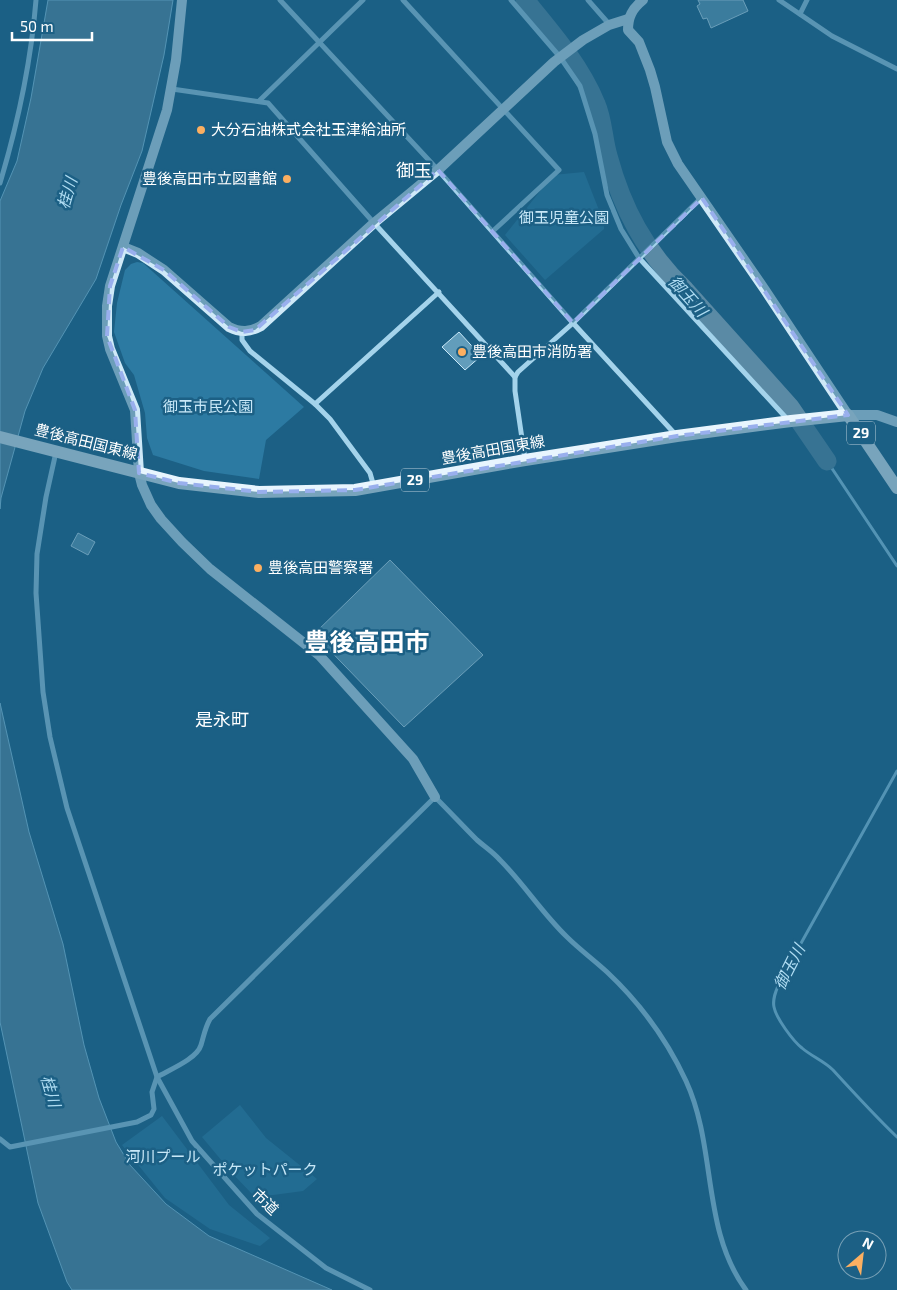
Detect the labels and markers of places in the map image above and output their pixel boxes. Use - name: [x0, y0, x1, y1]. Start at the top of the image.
- place label: 大分石油株式会社玉津給油所: [211, 120, 406, 138]
- marker: 大分石油株式会社玉津給油所: [195, 124, 207, 136]
- place label: 豊後高田市立図書館: [142, 169, 277, 187]
- marker: 豊後高田市立図書館: [281, 173, 293, 185]
- place label: 豊後高田市消防署: [472, 342, 592, 360]
- marker: 豊後高田市消防署: [456, 346, 468, 358]
- place label: 豊後高田警察署: [268, 558, 373, 576]
- marker: 豊後高田警察署: [252, 562, 264, 574]

